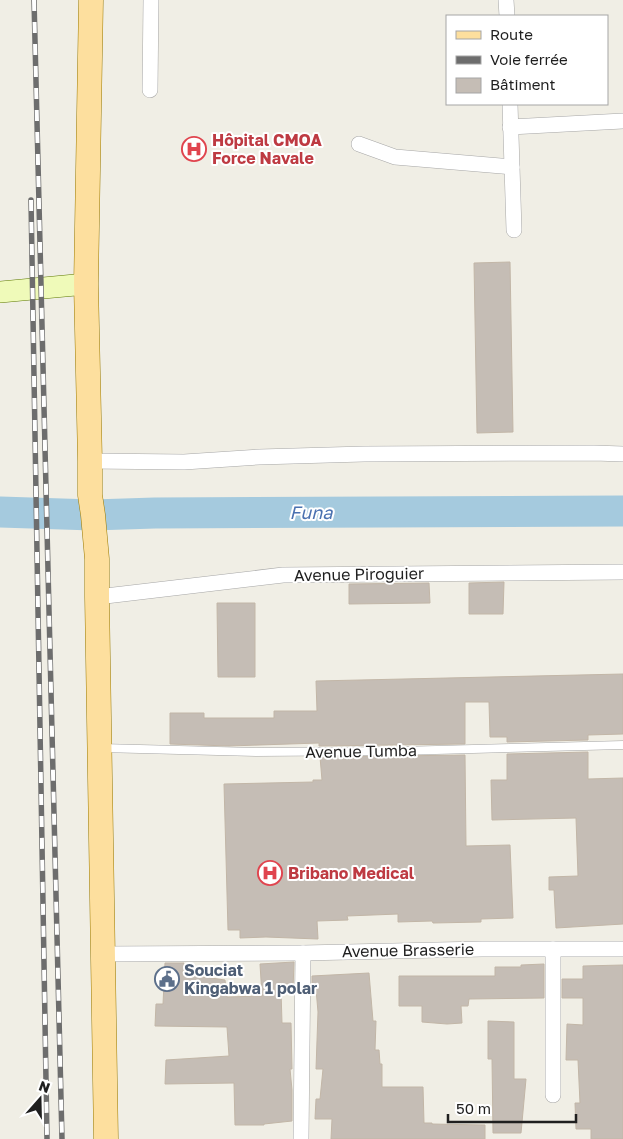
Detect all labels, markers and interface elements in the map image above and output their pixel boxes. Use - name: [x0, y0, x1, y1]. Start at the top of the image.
- legend: [446, 15, 608, 105]
- text: Route: [490, 25, 533, 43]
- text: Voie ferrée: [490, 50, 568, 68]
- text: Bâtiment: [490, 75, 555, 93]
- place label: Hôpital CMOA Force Navale: [212, 130, 323, 168]
- hospital icon: Hôpital CMOA Force Navale: [181, 136, 207, 162]
- water label: Funa: [290, 501, 333, 523]
- street label: Avenue Piroguier: [294, 563, 424, 585]
- street label: Avenue Tumba: [305, 740, 417, 762]
- hospital icon: Bribano Medical: [257, 860, 283, 886]
- place label: Bribano Medical: [288, 863, 415, 883]
- street label: Avenue Brasserie: [342, 939, 474, 961]
- place label: Souciat Kingabwa 1 polar: [184, 960, 317, 998]
- public building icon: Souciat Kingabwa 1 polar: [154, 966, 180, 992]
- north arrow: [15, 1074, 65, 1124]
- text: N: [37, 1077, 53, 1096]
- scale bar: [448, 1092, 576, 1124]
- text: 50 m: [456, 1099, 491, 1117]

